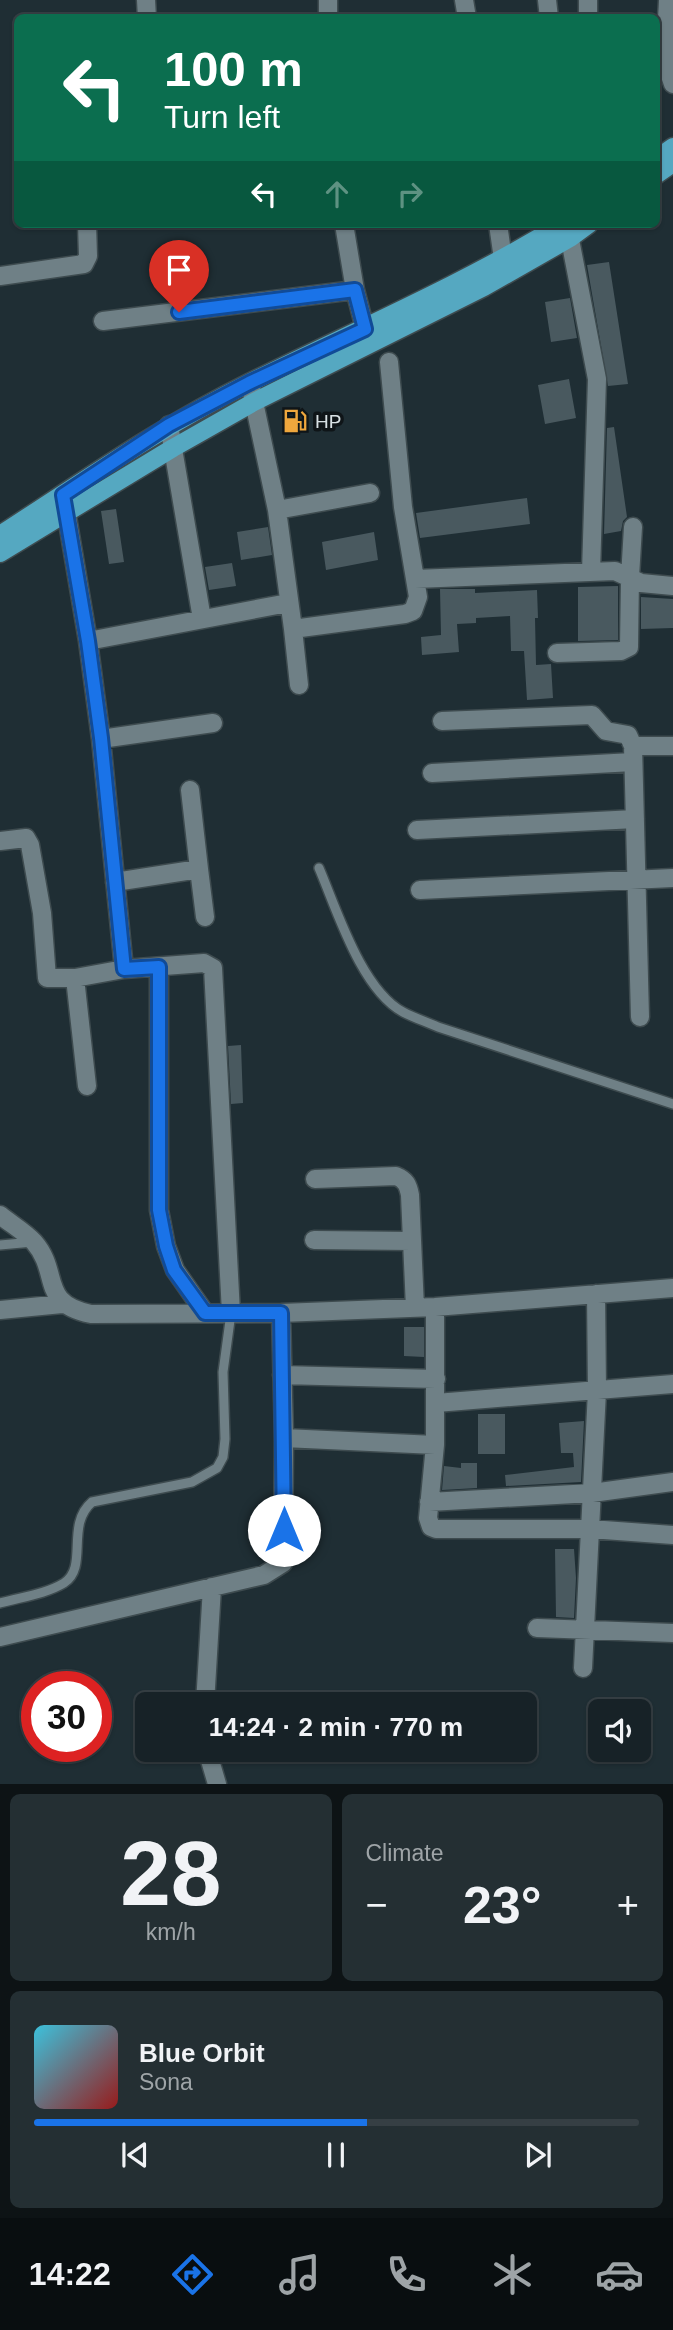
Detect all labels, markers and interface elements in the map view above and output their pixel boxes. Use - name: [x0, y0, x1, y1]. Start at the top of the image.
- icon: left: [49, 42, 140, 133]
- text: 100 m: [164, 42, 303, 96]
- text: Turn left: [164, 99, 280, 135]
- icon: left: [245, 175, 283, 213]
- icon: ahead: [318, 175, 356, 213]
- icon: right: [391, 175, 429, 213]
- pin: [149, 240, 209, 312]
- icon: arrive: [160, 251, 198, 289]
- fuel station icon: HP: [281, 407, 309, 435]
- place label: HP: [315, 411, 341, 432]
- position arrow: [247, 1493, 321, 1567]
- speed limit sign: 30: [21, 1671, 112, 1762]
- map controls: [588, 1699, 651, 1762]
- button: sound: [588, 1699, 651, 1762]
- text: 14:24 · 2 min · 770 m: [209, 1712, 463, 1742]
- text: 28: [120, 1823, 221, 1924]
- text: Climate: [366, 1840, 443, 1866]
- text: 23°: [463, 1876, 542, 1934]
- text: −: [366, 1884, 388, 1926]
- text: +: [617, 1884, 639, 1926]
- text: km/h: [146, 1919, 196, 1945]
- text: Blue Orbit: [139, 2038, 265, 2068]
- text: Sona: [139, 2069, 193, 2095]
- icon: previous: [116, 2136, 154, 2174]
- icon: pause: [317, 2136, 355, 2174]
- icon: next: [519, 2136, 557, 2174]
- icon: directions: [168, 2250, 217, 2299]
- icon: music: [275, 2250, 324, 2299]
- icon: phone: [382, 2250, 431, 2299]
- icon: climate: [488, 2250, 537, 2299]
- icon: car: [595, 2250, 644, 2299]
- text: 14:22: [29, 2256, 111, 2292]

